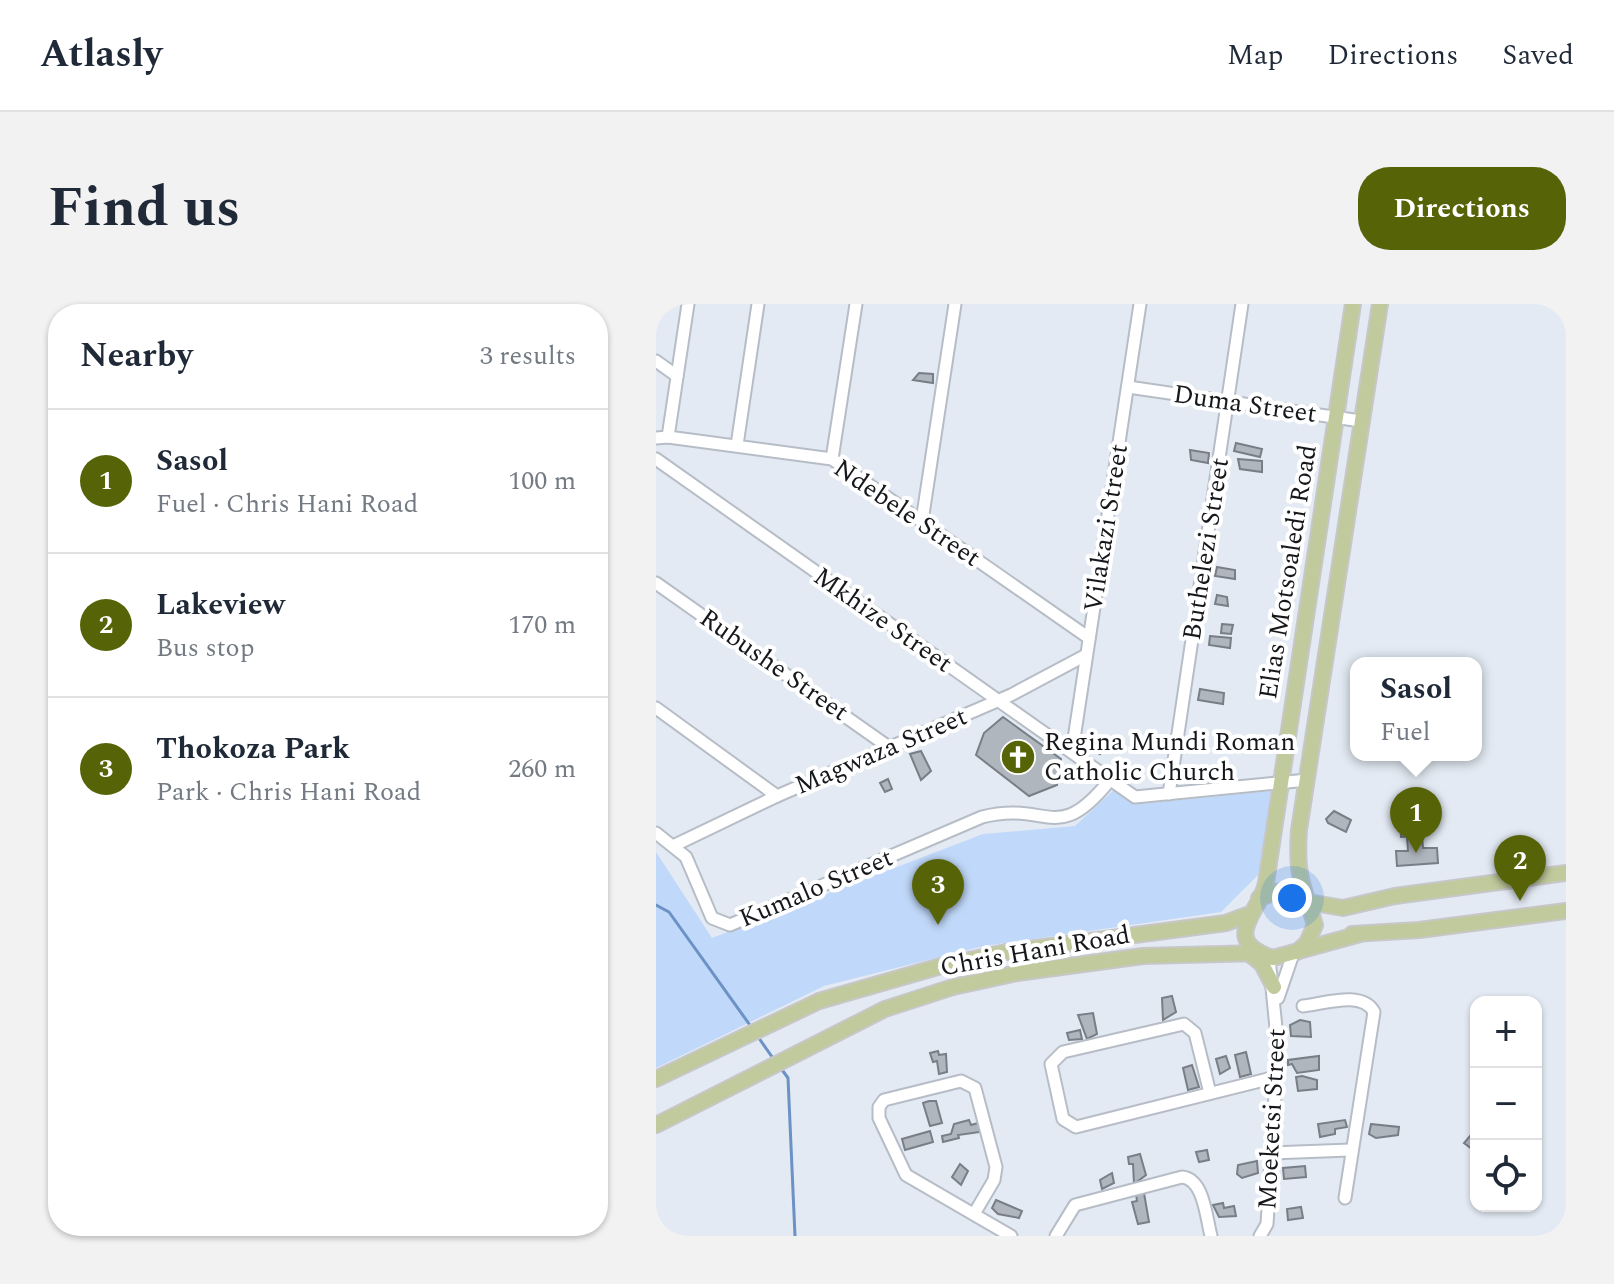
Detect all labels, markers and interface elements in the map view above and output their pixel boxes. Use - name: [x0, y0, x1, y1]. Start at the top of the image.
- text: Atlasly: [40, 26, 162, 84]
- text: Map: [1227, 34, 1284, 77]
- text: Directions: [1328, 34, 1458, 77]
- text: Saved: [1502, 34, 1574, 77]
- text: Find us: [48, 166, 241, 251]
- button: Directions: [1358, 167, 1566, 250]
- text: Nearby: [80, 330, 193, 382]
- text: 3 results: [480, 336, 576, 376]
- street label: Duma Street: [1171, 374, 1319, 434]
- text: Sasol: [156, 438, 228, 484]
- street label: Vilakazi Street: [1073, 441, 1139, 615]
- street label: Elias Motsoaledi Road: [1248, 442, 1328, 702]
- street label: Ndebele Street: [825, 449, 989, 577]
- street label: Buthelezi Street: [1172, 455, 1240, 643]
- text: 1: [99, 461, 113, 501]
- text: 100 m: [508, 461, 576, 501]
- text: Fuel · Chris Hani Road: [156, 484, 418, 524]
- street label: Mkhize Street: [805, 557, 961, 683]
- text: Lakeview: [156, 582, 285, 628]
- street label: Rubushe Street: [691, 599, 857, 731]
- text: 2: [99, 605, 113, 645]
- text: 170 m: [508, 605, 576, 645]
- text: Bus stop: [156, 628, 254, 668]
- popup: [1350, 657, 1482, 761]
- text: Sasol: [1380, 666, 1452, 712]
- street label: Magwaza Street: [789, 697, 973, 805]
- text: Fuel: [1380, 712, 1430, 752]
- place label: Regina Mundi Roman Catholic Church: [1044, 722, 1295, 792]
- text: Thokoza Park: [156, 726, 350, 772]
- church icon: Regina Mundi Roman Catholic Church: [999, 738, 1037, 776]
- text: 3: [99, 749, 113, 789]
- text: 260 m: [508, 749, 576, 789]
- text: Park · Chris Hani Road: [156, 772, 421, 812]
- pin: 1: [1390, 787, 1442, 853]
- pin: 2: [1494, 835, 1546, 901]
- street label: Kumalo Street: [733, 838, 899, 938]
- pin: 3: [912, 859, 964, 925]
- your location: [1272, 878, 1312, 918]
- street label: Chris Hani Road: [937, 915, 1133, 987]
- map controls: [1470, 996, 1542, 1212]
- button: +: [1470, 996, 1542, 1068]
- street label: Moeketsi Street: [1247, 1027, 1297, 1211]
- button: −: [1470, 1068, 1542, 1140]
- button: locate: [1470, 1140, 1542, 1212]

